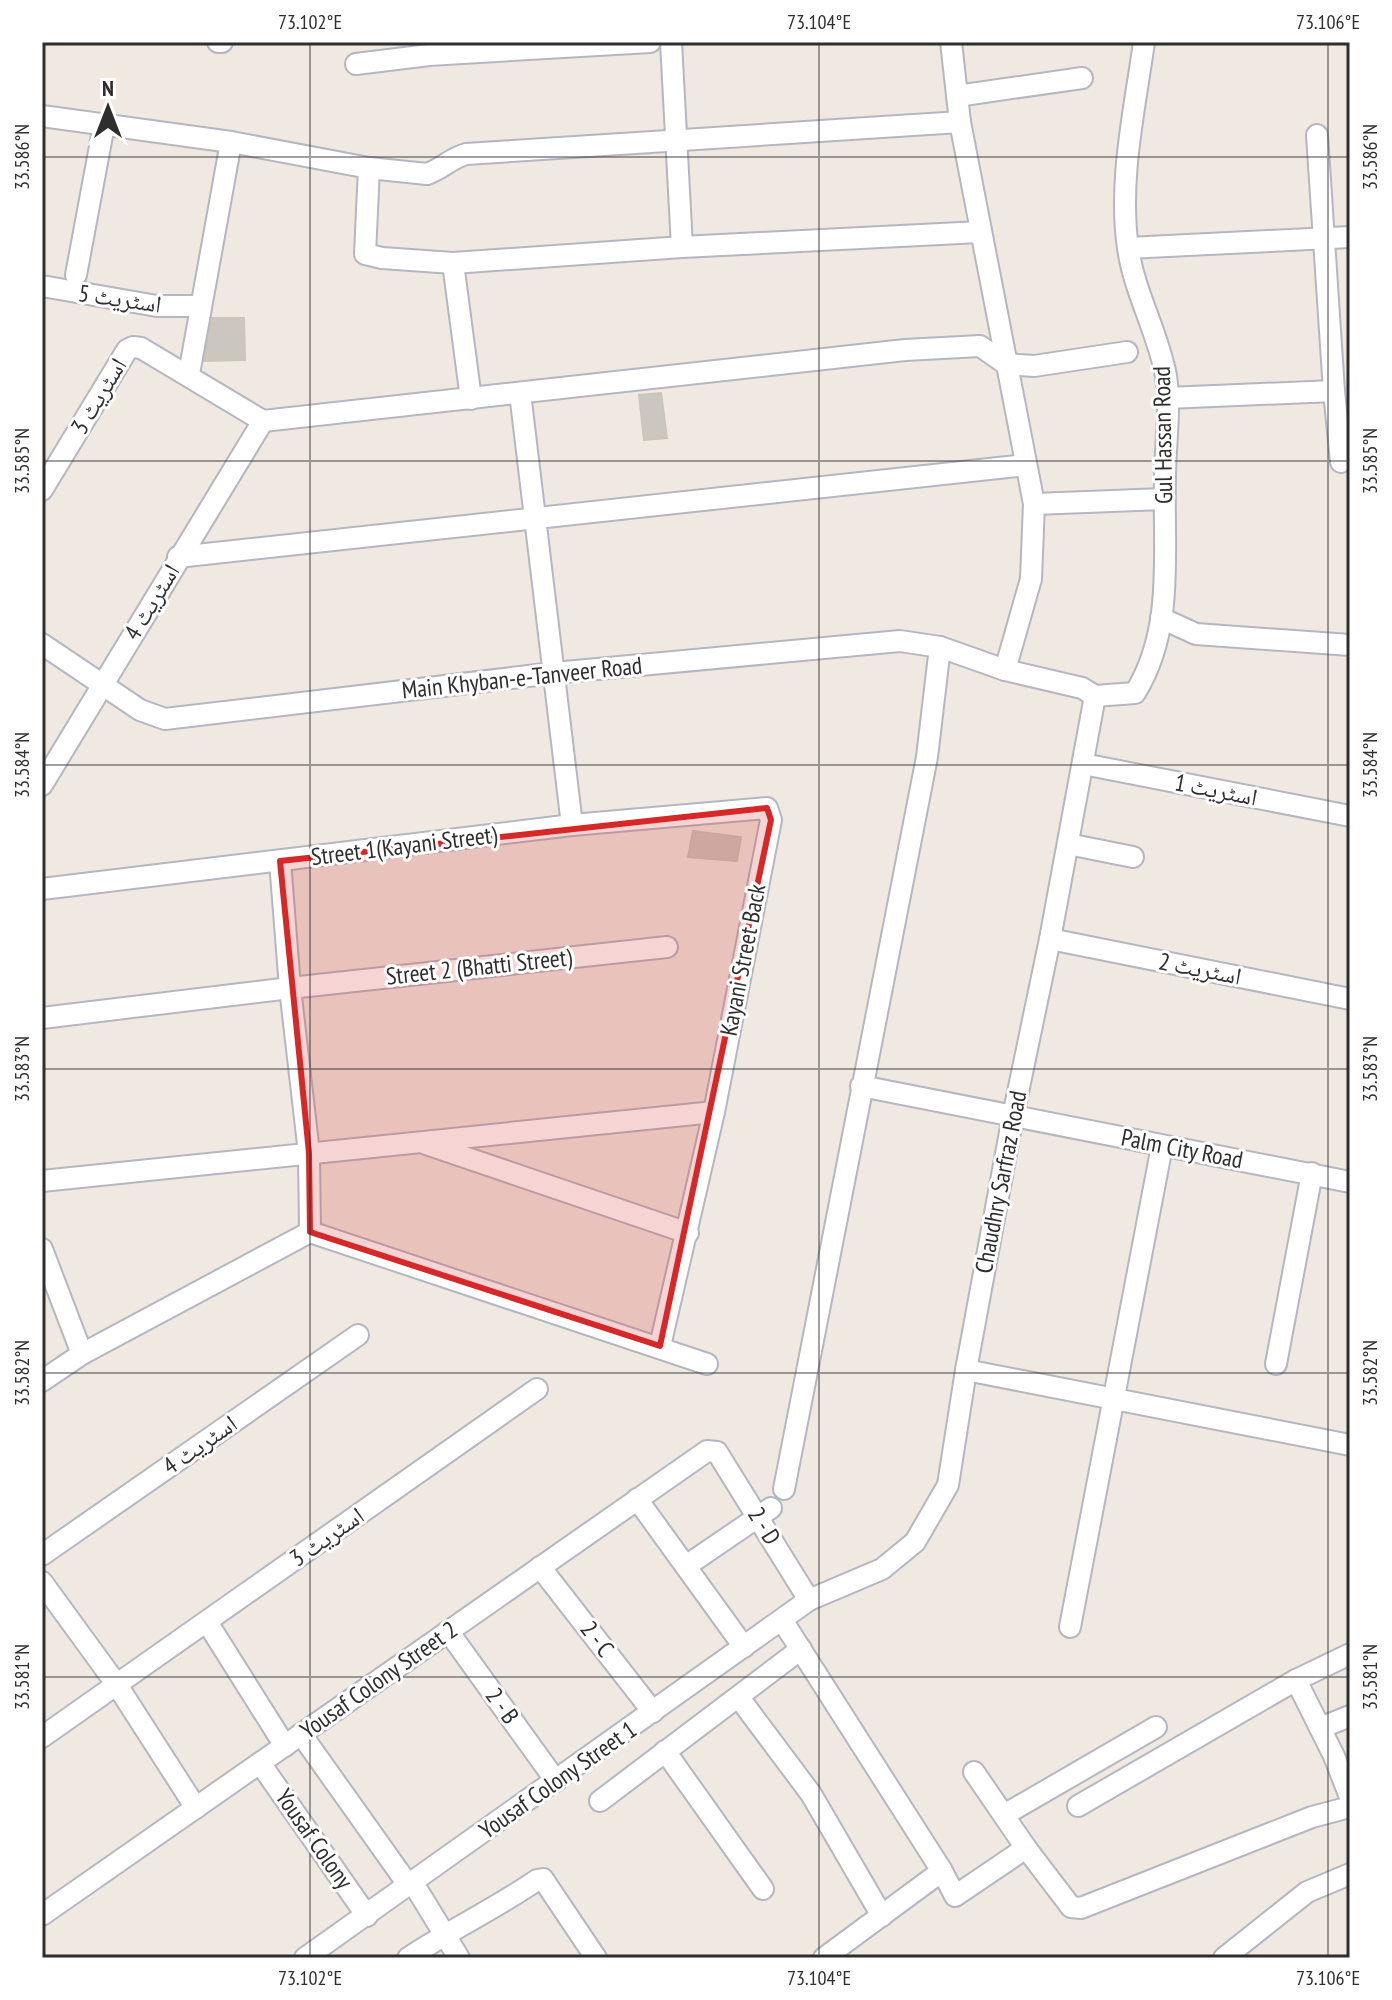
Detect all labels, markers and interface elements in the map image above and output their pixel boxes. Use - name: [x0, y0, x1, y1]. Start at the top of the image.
- text: 73.102°E: [278, 9, 342, 35]
- text: 73.104°E: [787, 9, 851, 35]
- text: 73.106°E: [1296, 9, 1360, 35]
- north arrow: [68, 68, 148, 148]
- text: N: [102, 74, 114, 102]
- text: 33.586°N: [9, 124, 35, 190]
- text: 33.586°N: [1357, 124, 1383, 190]
- street label: اسٹریٹ 5: [77, 277, 164, 320]
- street label: اسٹریٹ 3: [64, 352, 133, 440]
- street label: Gul Hassan Road: [1146, 366, 1179, 504]
- text: 33.585°N: [9, 428, 35, 494]
- text: 33.585°N: [1357, 428, 1383, 494]
- street label: اسٹریٹ 4: [117, 558, 186, 646]
- street label: Main Khyban-e-Tanveer Road: [400, 649, 644, 706]
- text: 33.584°N: [9, 732, 35, 798]
- text: 33.584°N: [1357, 732, 1383, 798]
- street label: اسٹریٹ 1: [1172, 766, 1260, 813]
- street label: Street 1(Kayani Street): [309, 819, 499, 872]
- street label: Kayani Street Back: [713, 881, 773, 1038]
- street label: Street 2 (Bhatti Street): [385, 941, 574, 992]
- street label: اسٹریٹ 2: [1156, 945, 1244, 992]
- text: 33.583°N: [9, 1036, 35, 1102]
- text: 33.583°N: [1357, 1036, 1383, 1102]
- street label: Chaudhry Sarfraz Road: [968, 1088, 1033, 1276]
- street label: Palm City Road: [1119, 1122, 1245, 1175]
- text: 33.582°N: [9, 1340, 35, 1406]
- text: 33.582°N: [1357, 1340, 1383, 1406]
- street label: اسٹریٹ 4: [157, 1408, 243, 1481]
- street label: اسٹریٹ 3: [284, 1500, 370, 1573]
- street label: 2 - D: [741, 1501, 788, 1550]
- street label: Yousaf Colony Street 2: [294, 1614, 463, 1745]
- street label: 2 - C: [574, 1615, 621, 1663]
- text: 33.581°N: [9, 1644, 35, 1710]
- text: 33.581°N: [1357, 1644, 1383, 1710]
- street label: 2 - B: [479, 1681, 526, 1730]
- street label: Yousaf Colony Street 1: [473, 1714, 642, 1845]
- street label: Yousaf Colony: [269, 1783, 360, 1895]
- text: 73.102°E: [278, 1965, 342, 1991]
- text: 73.104°E: [787, 1965, 851, 1991]
- text: 73.106°E: [1296, 1965, 1360, 1991]

